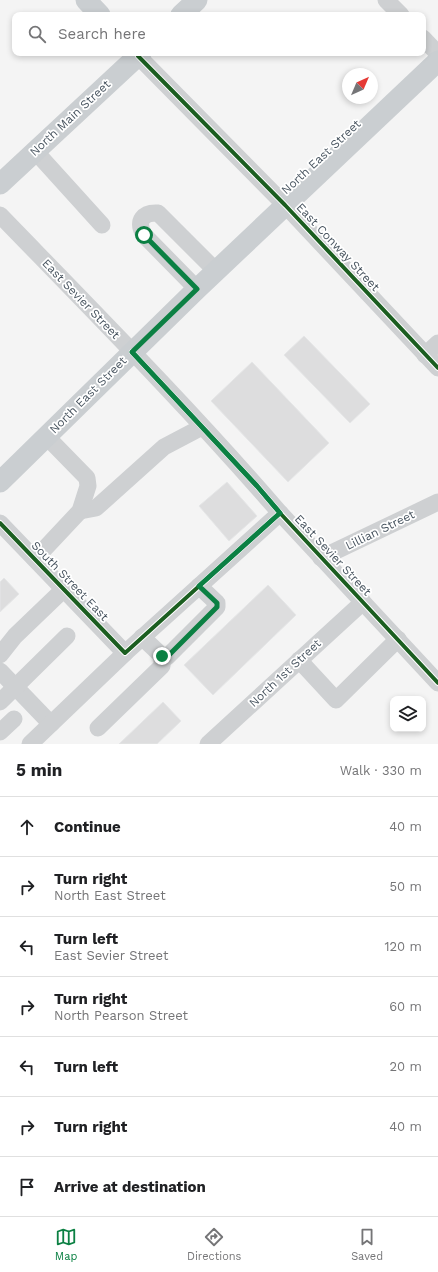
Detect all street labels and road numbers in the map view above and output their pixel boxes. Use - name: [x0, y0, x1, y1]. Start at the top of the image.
- street label: North Main Street: [27, 77, 113, 159]
- street label: North East Street: [279, 117, 363, 197]
- street label: East Conway Street: [294, 200, 382, 294]
- street label: East Sevier Street: [39, 256, 123, 342]
- street label: North East Street: [47, 354, 129, 436]
- street label: Lillian Street: [343, 507, 417, 553]
- street label: East Sevier Street: [292, 512, 374, 598]
- street label: South Street East: [29, 538, 111, 624]
- street label: North 1st Street: [246, 636, 324, 710]

